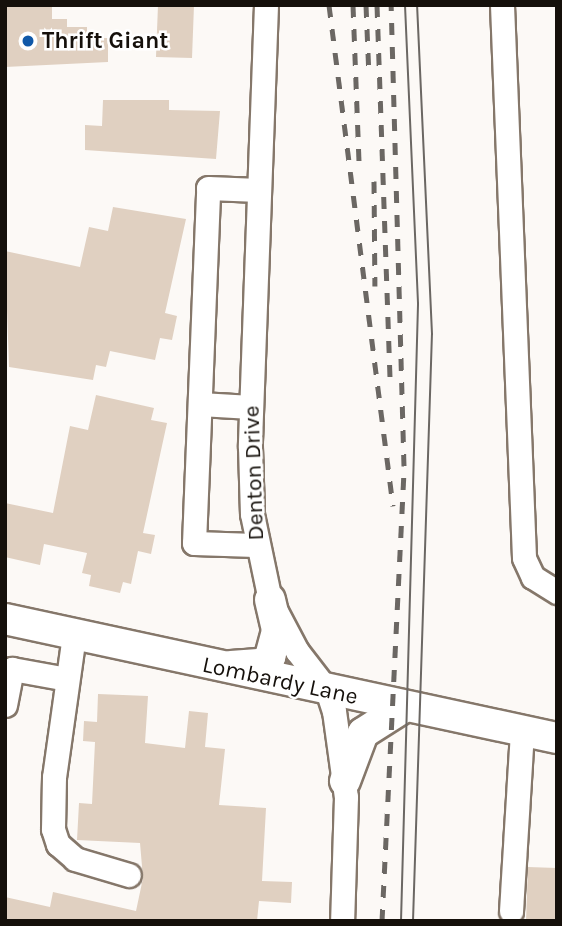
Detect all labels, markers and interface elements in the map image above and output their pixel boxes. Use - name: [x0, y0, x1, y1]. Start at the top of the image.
- place label: Thrift Giant: [42, 27, 168, 55]
- marker: Thrift Giant: [20, 33, 36, 49]
- street label: Denton Drive: [238, 405, 270, 541]
- street label: Lombardy Lane: [200, 651, 360, 711]

